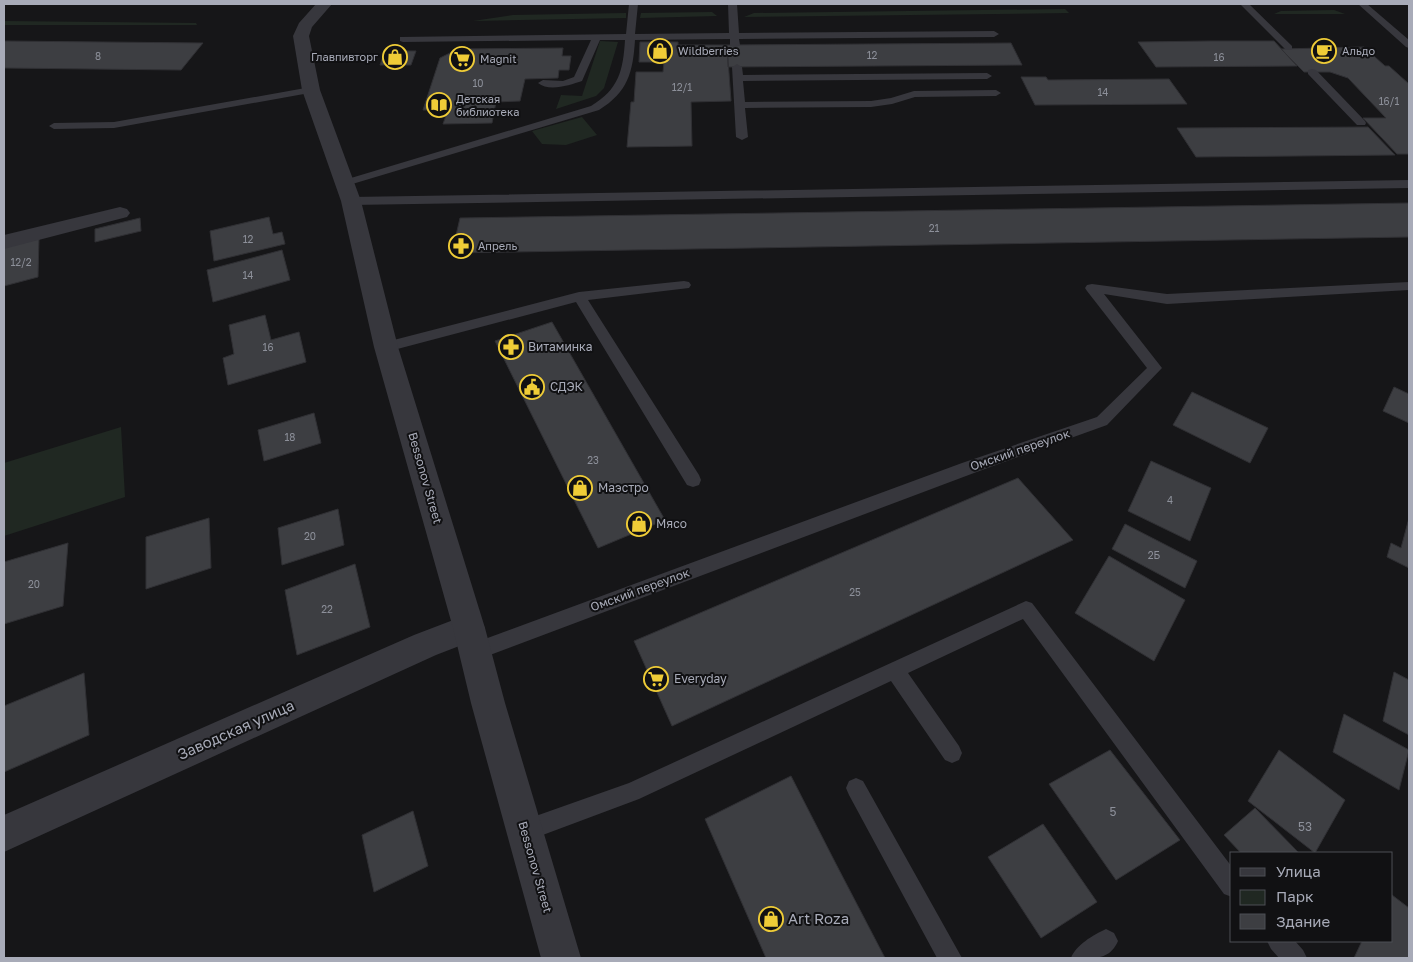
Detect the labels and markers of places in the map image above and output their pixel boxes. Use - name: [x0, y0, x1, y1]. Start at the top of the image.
- shop icon: Wildberries: [647, 38, 673, 64]
- cafe icon: Альдо: [1311, 38, 1337, 64]
- shop icon: Главпивторг: [382, 44, 408, 70]
- place label: Wildberries: [678, 44, 739, 57]
- place label: Альдо: [1342, 44, 1375, 57]
- supermarket icon: Magnit: [449, 46, 475, 72]
- place label: Главпивторг: [311, 50, 378, 63]
- place label: Magnit: [480, 52, 517, 65]
- library icon: Детская библиотека: [426, 92, 452, 118]
- place label: Детская библиотека: [456, 92, 519, 118]
- pharmacy icon: Апрель: [448, 233, 474, 259]
- place label: Апрель: [478, 239, 517, 252]
- pharmacy icon: Витаминка: [498, 334, 524, 360]
- place label: Витаминка: [528, 339, 593, 354]
- public building icon: СДЭК: [519, 374, 545, 400]
- place label: СДЭК: [550, 379, 584, 394]
- shop icon: Маэстро: [567, 475, 593, 501]
- place label: Маэстро: [598, 480, 649, 495]
- shop icon: Мясо: [626, 511, 652, 537]
- place label: Мясо: [656, 516, 687, 531]
- supermarket icon: Everyday: [643, 666, 669, 692]
- place label: Everyday: [674, 671, 727, 686]
- shop icon: Art Roza: [758, 906, 784, 932]
- place label: Art Roza: [788, 909, 849, 927]

